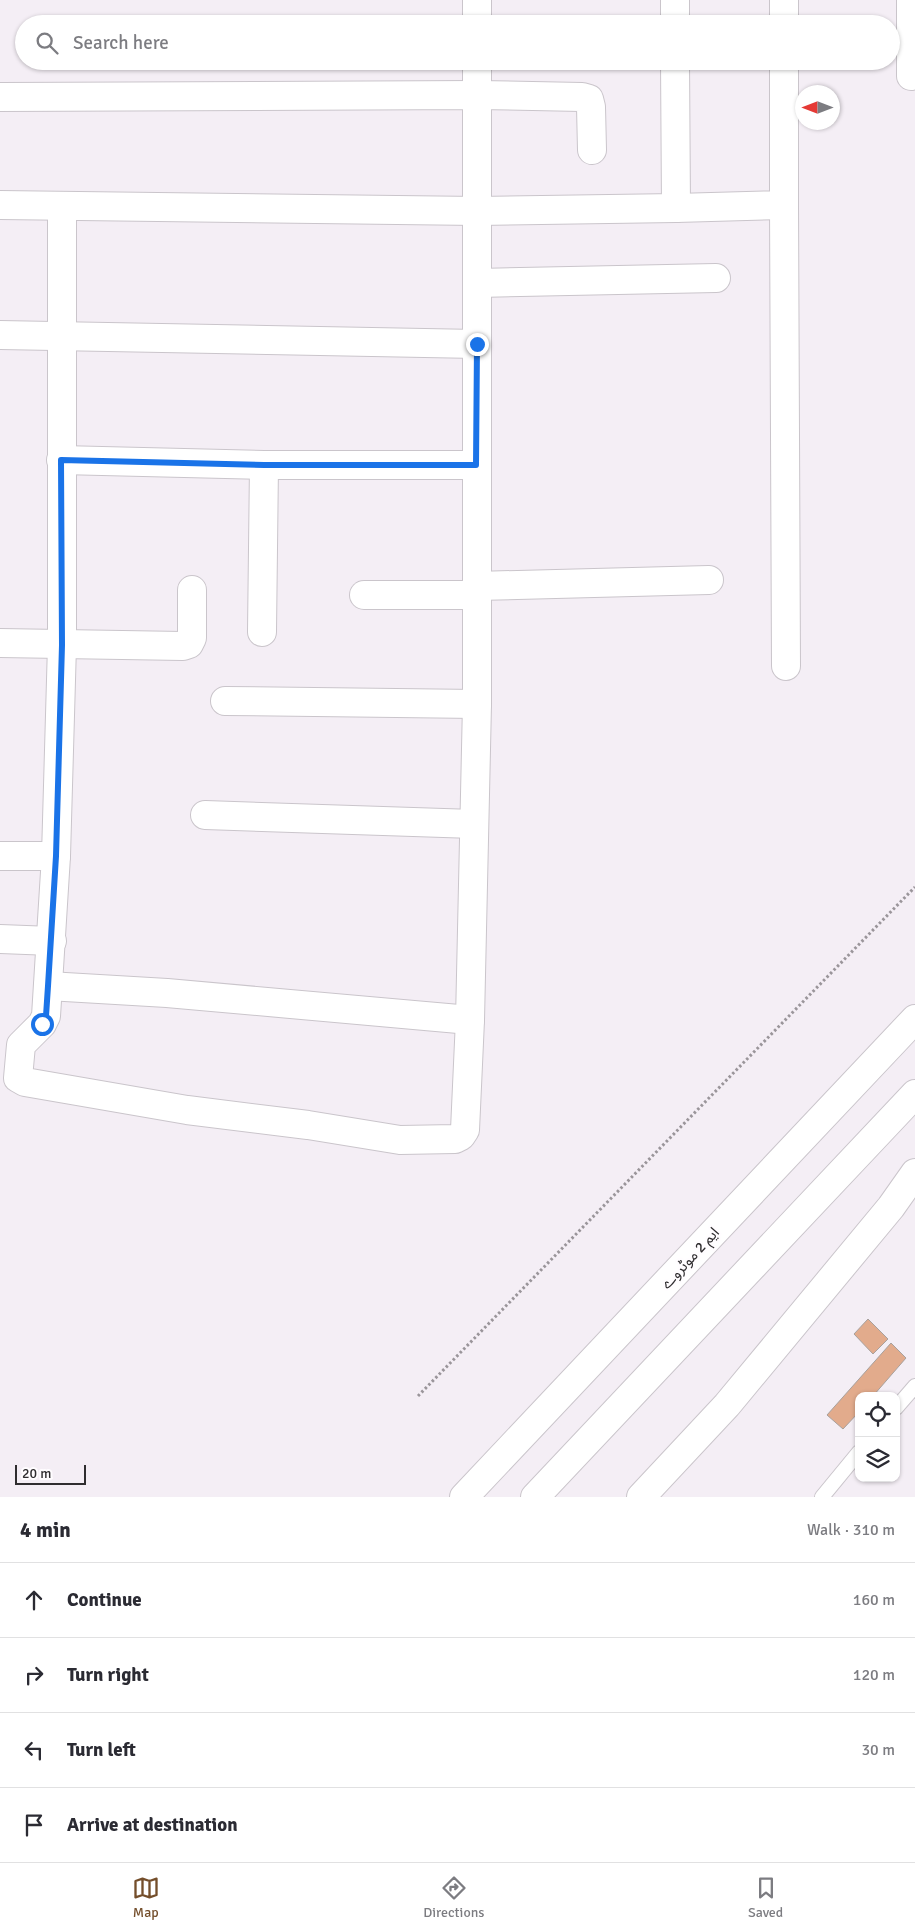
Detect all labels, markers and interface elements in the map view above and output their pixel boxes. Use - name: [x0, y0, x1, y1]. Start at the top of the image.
- search box: [15, 15, 900, 70]
- icon: search: [33, 29, 61, 57]
- text: Search here: [73, 31, 169, 55]
- north arrow: [795, 85, 840, 130]
- route end: [466, 333, 489, 356]
- route start: [31, 1013, 54, 1036]
- street label: ایم 2 موٹروے: [657, 1224, 724, 1294]
- map controls: [855, 1392, 900, 1482]
- button: locate: [855, 1392, 900, 1437]
- button: layers: [855, 1437, 900, 1482]
- scale bar: [15, 1462, 86, 1485]
- text: 20 m: [22, 1465, 51, 1482]
- text: 4 min: [20, 1517, 71, 1543]
- text: Walk · 310 m: [807, 1520, 895, 1540]
- icon: ahead: [20, 1586, 48, 1614]
- text: Continue: [67, 1588, 142, 1612]
- text: 160 m: [853, 1590, 895, 1610]
- icon: right: [20, 1661, 48, 1689]
- text: Turn right: [67, 1663, 149, 1687]
- text: 120 m: [853, 1665, 895, 1685]
- icon: left: [20, 1736, 48, 1764]
- text: Turn left: [67, 1738, 136, 1762]
- text: 30 m: [861, 1740, 895, 1760]
- icon: arrive: [20, 1811, 48, 1839]
- text: Arrive at destination: [67, 1813, 238, 1837]
- tab: Map: [132, 1874, 160, 1921]
- tab: Directions: [423, 1874, 484, 1921]
- tab: Saved: [748, 1874, 783, 1921]

